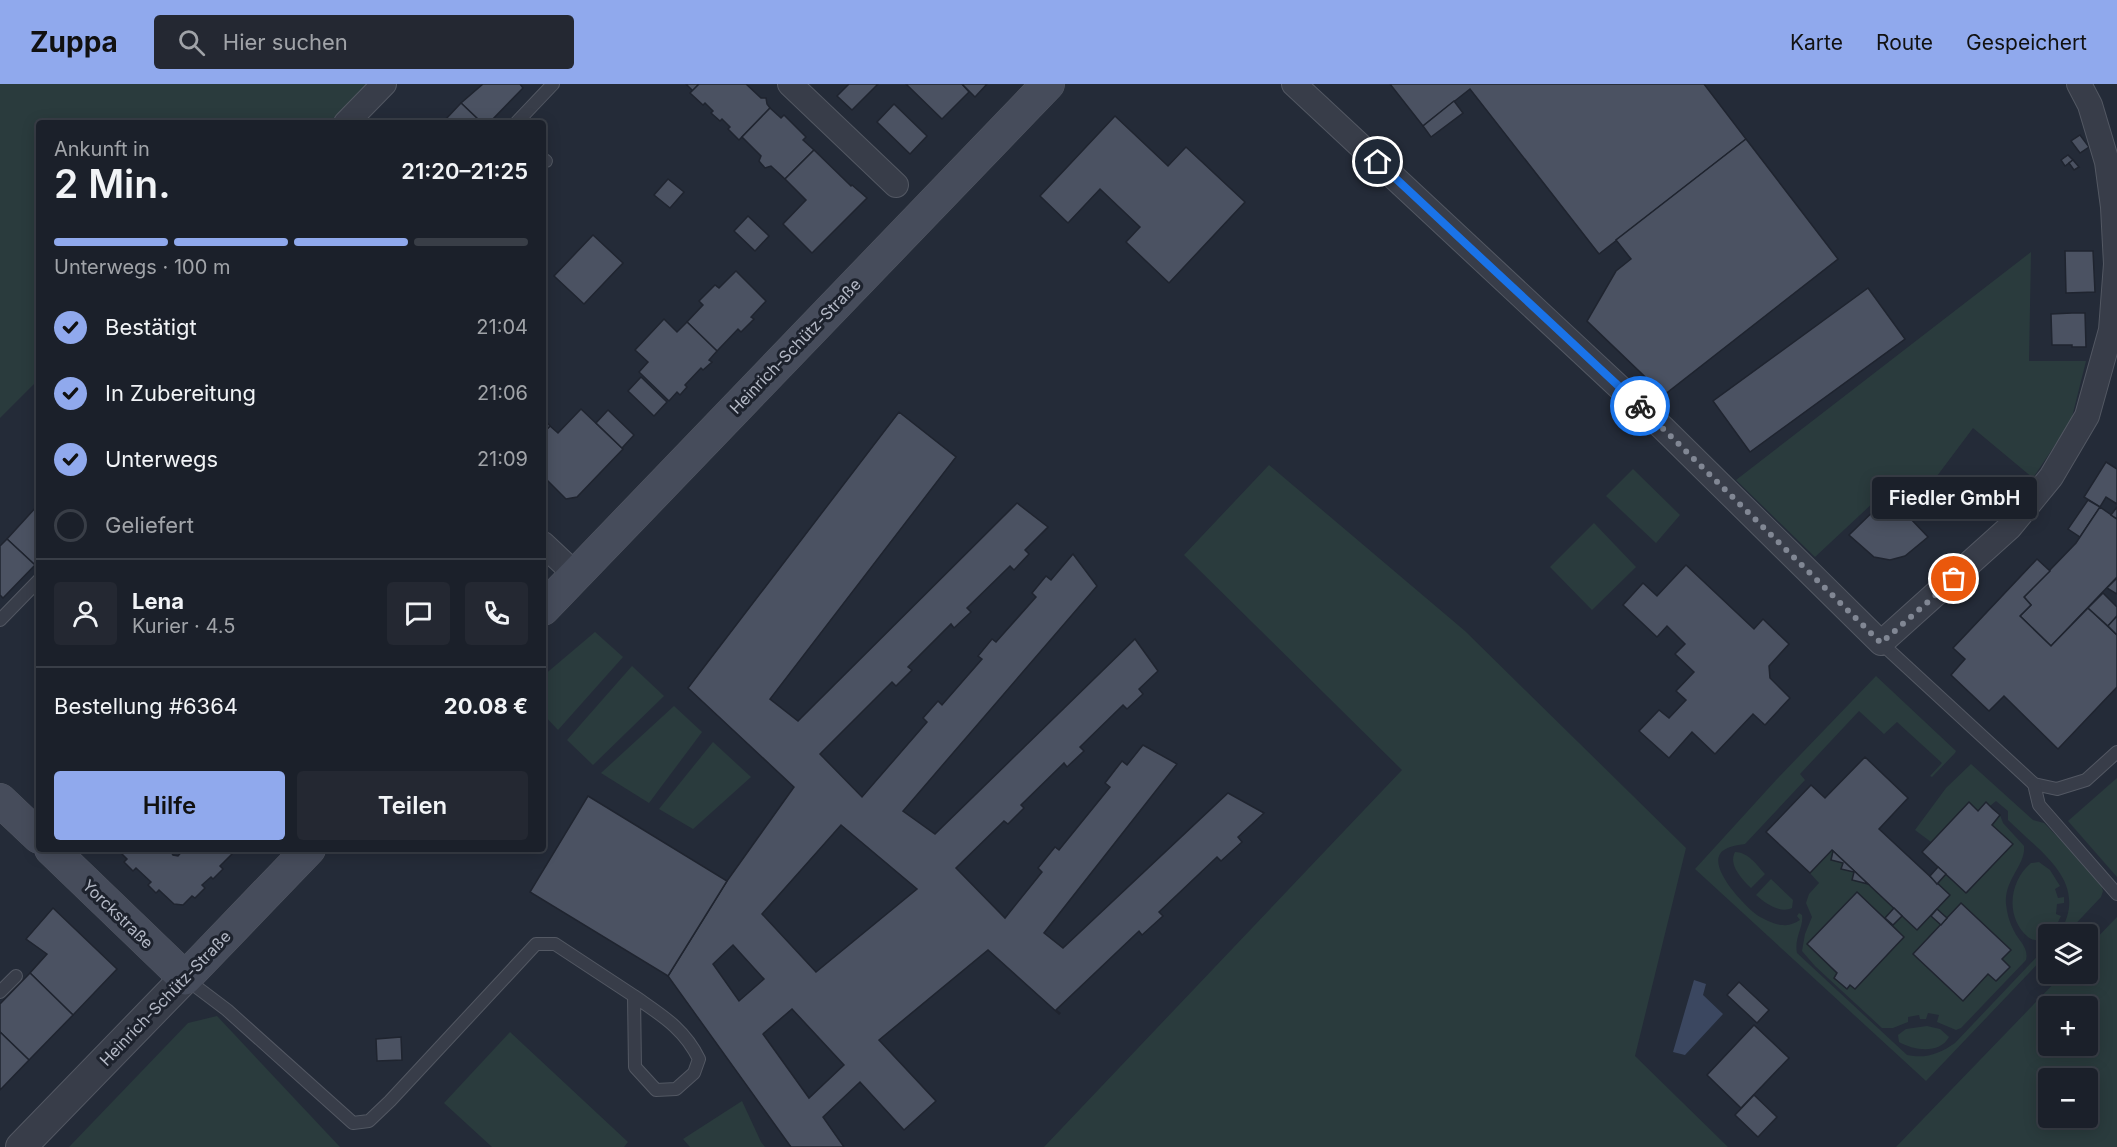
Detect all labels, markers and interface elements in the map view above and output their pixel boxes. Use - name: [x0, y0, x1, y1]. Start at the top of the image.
- search box: [154, 15, 574, 69]
- text: Zuppa: [30, 25, 118, 59]
- icon: search: [175, 26, 208, 59]
- text: Hier suchen: [223, 29, 348, 55]
- text: Karte: [1790, 30, 1843, 55]
- text: Route: [1876, 30, 1933, 55]
- text: Gespeichert: [1966, 30, 2087, 55]
- pin: [1352, 136, 1403, 187]
- text: Ankunft in: [54, 137, 150, 161]
- icon: home: [1361, 145, 1394, 178]
- text: 21:20–21:25: [401, 158, 528, 184]
- text: 2 Min.: [54, 160, 171, 207]
- text: Unterwegs · 100 m: [54, 255, 230, 279]
- street label: Heinrich-Schütz-Straße: [725, 274, 865, 418]
- icon: check: [54, 311, 87, 344]
- text: Bestätigt: [105, 314, 197, 340]
- text: 21:04: [476, 315, 528, 339]
- courier: [1610, 376, 1670, 436]
- icon: check: [54, 377, 87, 410]
- text: In Zubereitung: [105, 380, 256, 406]
- text: 21:06: [477, 381, 528, 405]
- icon: bike: [1624, 390, 1657, 423]
- icon: check: [54, 443, 87, 476]
- text: Unterwegs: [105, 446, 218, 472]
- text: 21:09: [477, 447, 528, 471]
- callout: Fiedler GmbH: [1872, 477, 2036, 519]
- text: Fiedler GmbH: [1889, 486, 2020, 510]
- text: Geliefert: [105, 512, 194, 538]
- pin: [1928, 553, 1979, 604]
- icon: bag: [1937, 562, 1970, 595]
- button: person: [54, 582, 117, 645]
- button: chat: [387, 582, 450, 645]
- button: phone: [465, 582, 528, 645]
- text: Lena: [132, 588, 184, 614]
- text: Kurier · 4.5: [132, 614, 235, 638]
- text: Bestellung #6364: [54, 693, 238, 719]
- text: 20.08 €: [444, 693, 528, 719]
- button: Hilfe: [54, 771, 285, 840]
- button: Teilen: [297, 771, 528, 840]
- street label: Yorckstraße: [78, 875, 158, 953]
- map controls: [2038, 924, 2098, 1128]
- button: layers: [2038, 924, 2098, 984]
- street label: Heinrich-Schütz-Straße: [95, 926, 235, 1070]
- button: +: [2038, 996, 2098, 1056]
- button: −: [2038, 1068, 2098, 1128]

